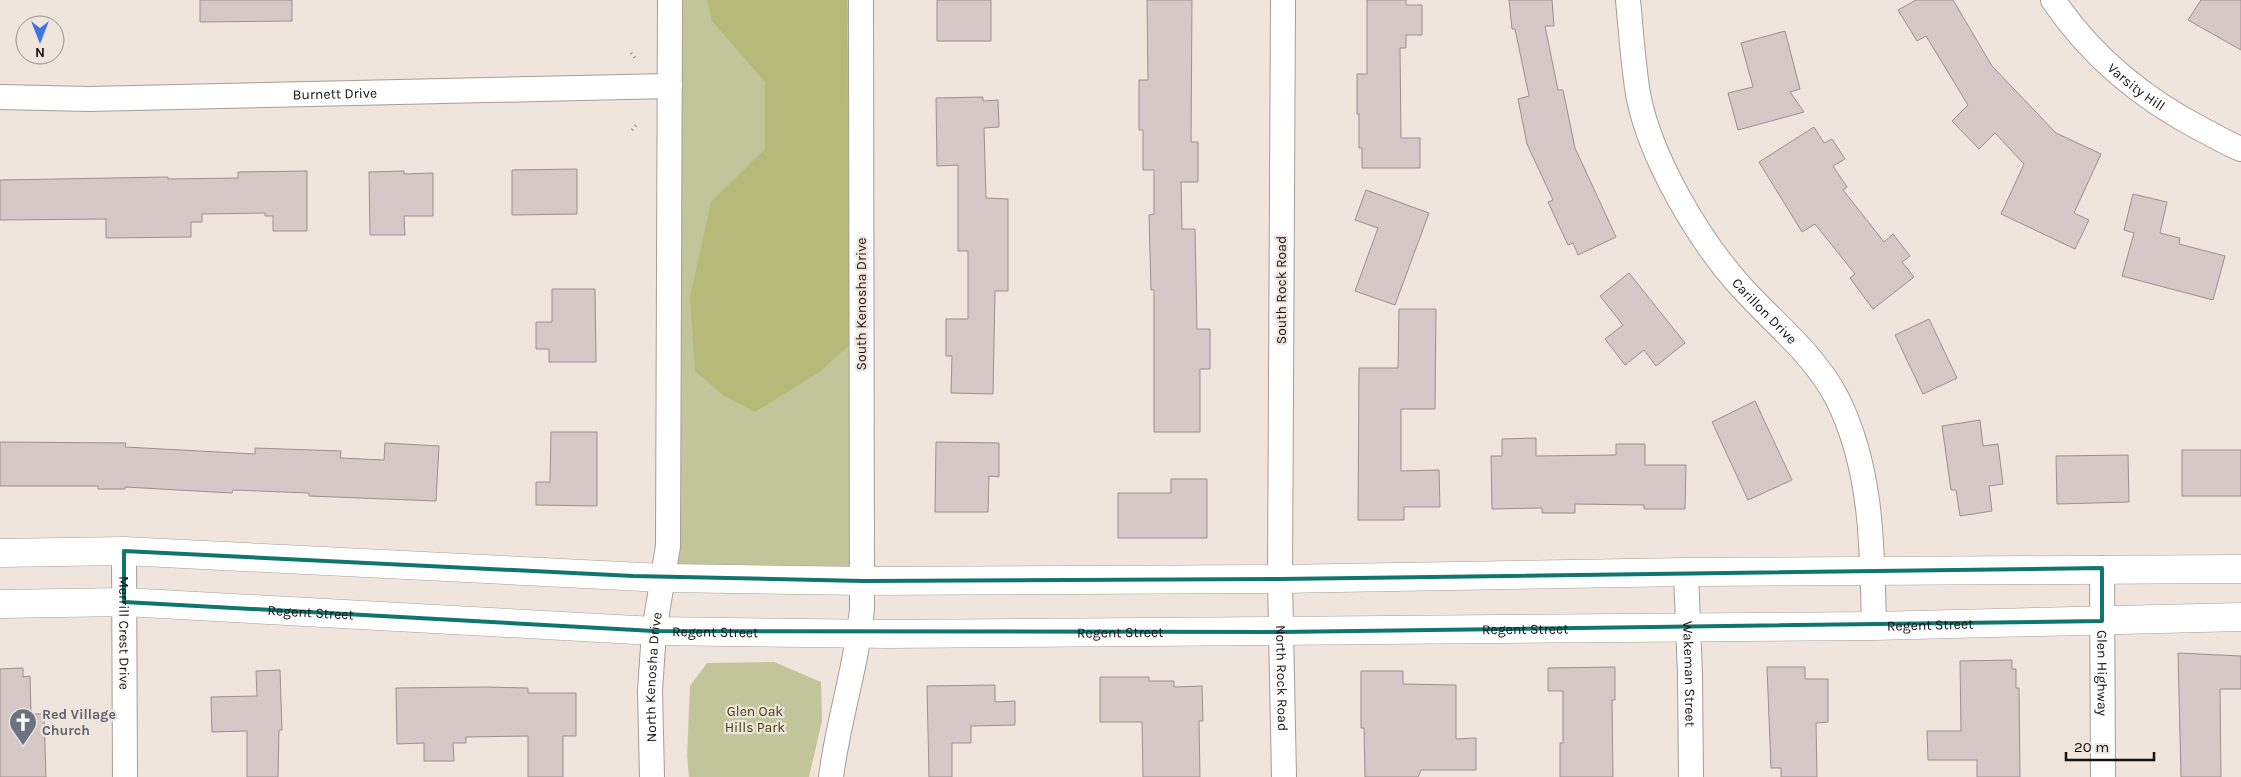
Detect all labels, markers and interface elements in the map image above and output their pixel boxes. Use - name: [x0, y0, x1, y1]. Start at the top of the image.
- north arrow: [15, 15, 65, 65]
- text: N: [35, 44, 45, 61]
- street label: Varsity Hill: [2104, 60, 2168, 115]
- street label: Burnett Drive: [292, 85, 377, 103]
- street label: South Rock Road: [1273, 236, 1290, 344]
- street label: South Kenosha Drive: [853, 238, 870, 370]
- street label: Carillon Drive: [1728, 275, 1800, 348]
- street label: Merrill Crest Drive: [115, 576, 133, 690]
- street label: Regent Street: [267, 602, 354, 624]
- street label: North Kenosha Drive: [642, 611, 666, 743]
- street label: Regent Street: [1887, 616, 1974, 635]
- street label: Regent Street: [1482, 620, 1568, 638]
- street label: Wakeman Street: [1679, 621, 1699, 727]
- street label: Regent Street: [672, 623, 758, 641]
- street label: Regent Street: [1077, 624, 1163, 641]
- street label: North Rock Road: [1272, 625, 1291, 731]
- street label: Glen Highway: [2093, 630, 2111, 717]
- park label: Glen Oak Hills Park: [725, 703, 785, 736]
- place label: Red Village Church: [42, 706, 116, 739]
- church icon: Red Village Church: [8, 707, 38, 746]
- scale bar: [2066, 730, 2154, 762]
- text: 20 m: [2074, 738, 2109, 756]

